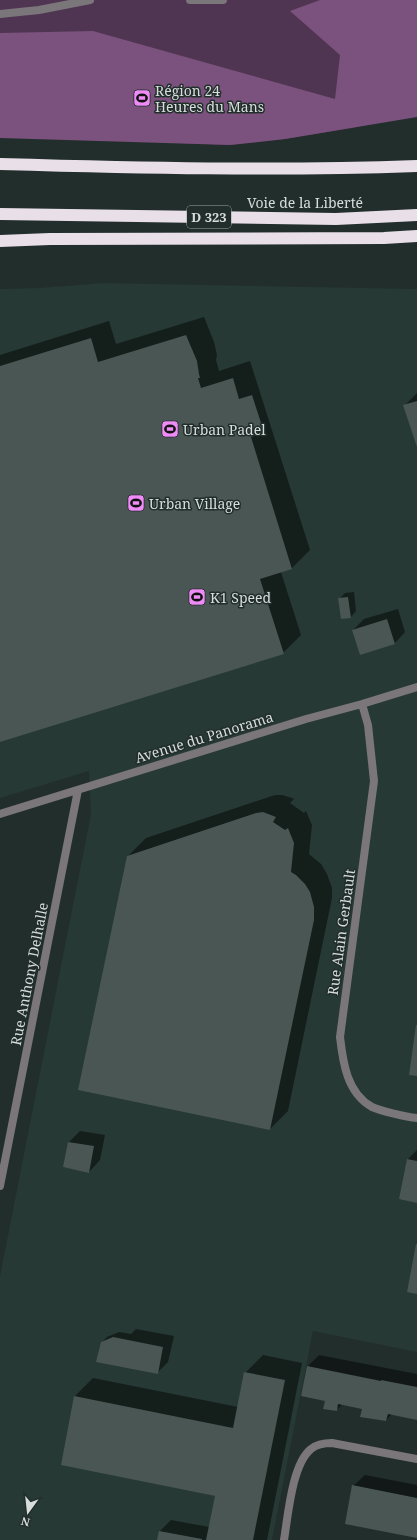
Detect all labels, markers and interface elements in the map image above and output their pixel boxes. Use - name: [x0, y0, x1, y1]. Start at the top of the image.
- place label: Région 24 Heures du Mans: [155, 81, 264, 116]
- sports icon: Région 24 Heures du Mans: [132, 88, 152, 108]
- street label: Voie de la Liberté: [247, 193, 363, 212]
- road number: D 323: [187, 206, 231, 228]
- sports icon: Urban Padel: [160, 419, 180, 439]
- place label: Urban Padel: [183, 420, 266, 439]
- sports icon: Urban Village: [126, 493, 146, 513]
- place label: Urban Village: [149, 494, 240, 513]
- sports icon: K1 Speed: [187, 587, 207, 607]
- place label: K1 Speed: [210, 588, 271, 607]
- street label: Avenue du Panorama: [133, 707, 276, 767]
- street label: Rue Alain Gerbault: [323, 868, 359, 996]
- street label: Rue Anthony Delhalle: [6, 901, 52, 1047]
- north arrow: [8, 1492, 48, 1532]
- text: N: [19, 1514, 31, 1531]

